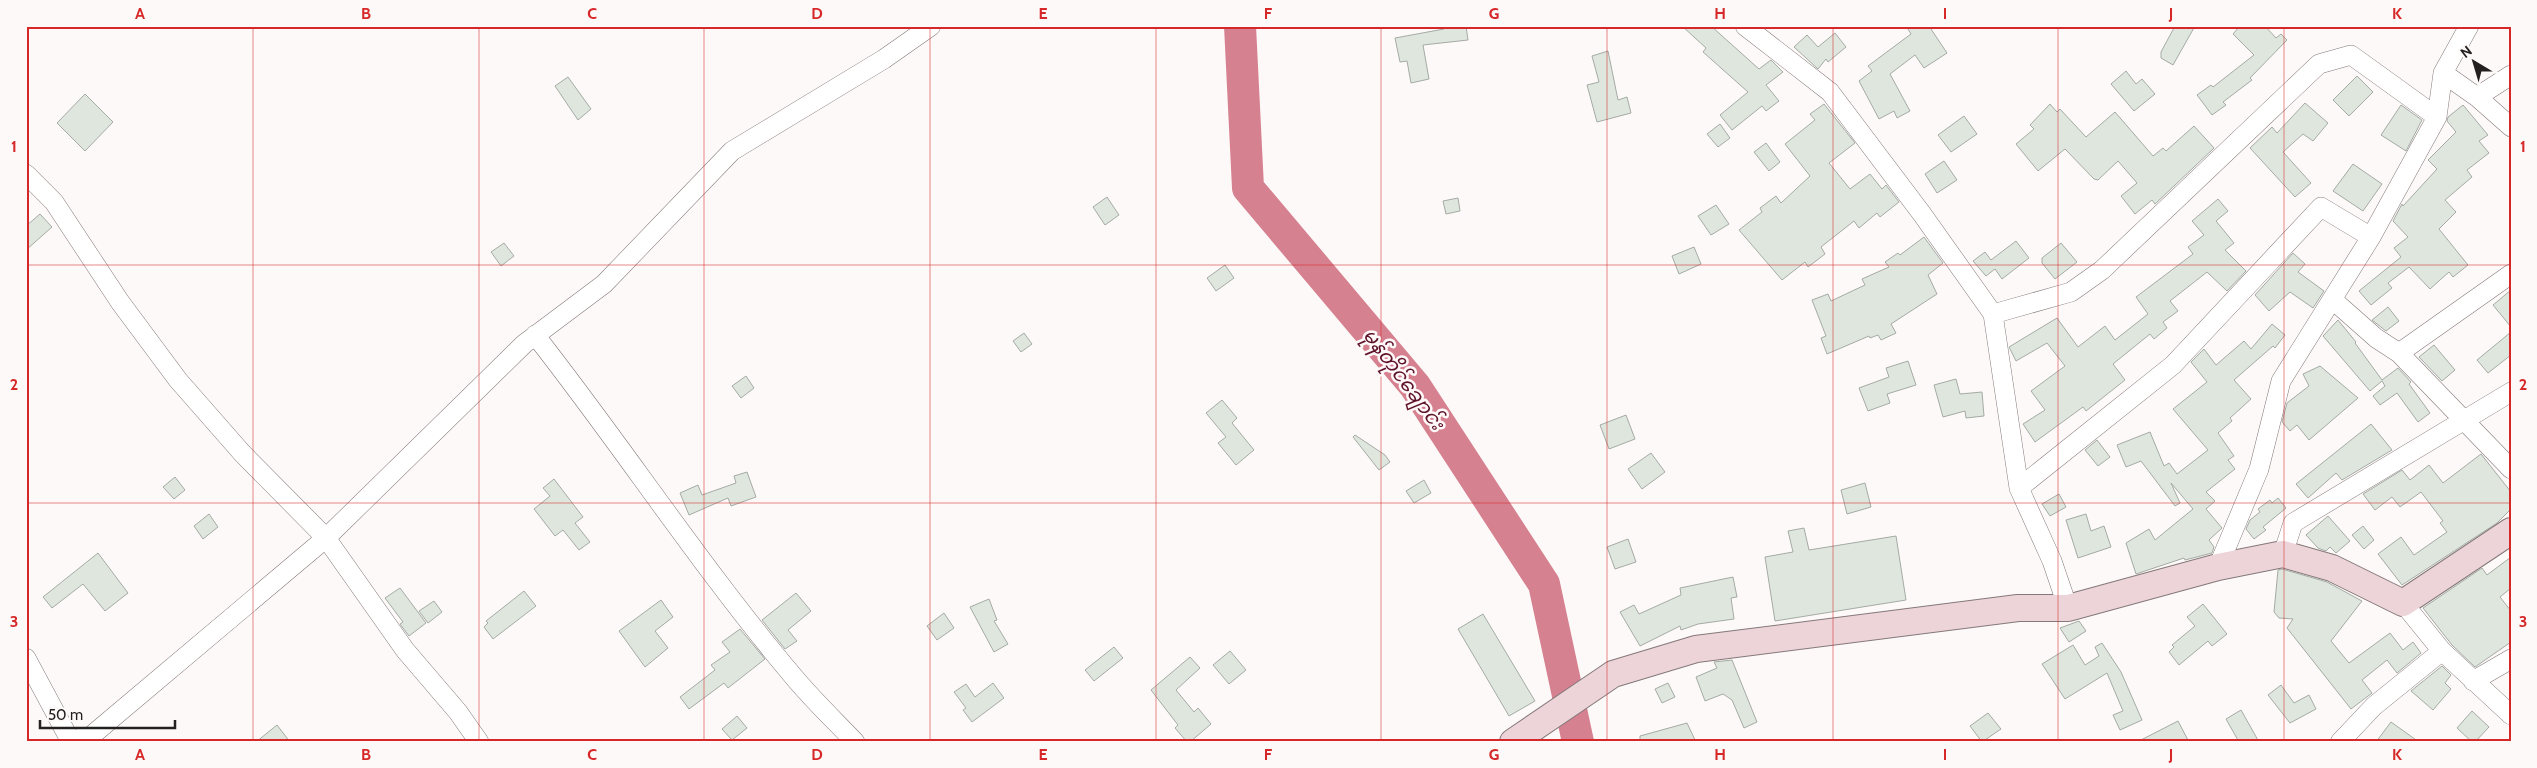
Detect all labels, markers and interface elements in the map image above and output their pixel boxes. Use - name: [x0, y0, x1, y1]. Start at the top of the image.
- text: A: [135, 4, 145, 23]
- text: B: [361, 4, 371, 23]
- text: C: [587, 4, 597, 23]
- text: D: [811, 4, 823, 23]
- text: E: [1038, 4, 1048, 23]
- text: F: [1264, 4, 1273, 23]
- text: G: [1489, 4, 1499, 23]
- text: H: [1714, 4, 1726, 23]
- text: I: [1943, 4, 1947, 23]
- text: J: [2168, 4, 2173, 23]
- text: K: [2392, 4, 2402, 23]
- north arrow: [2450, 38, 2500, 88]
- text: N: [2457, 42, 2475, 62]
- text: 1: [11, 137, 17, 156]
- text: 1: [2520, 137, 2526, 156]
- water label: မုန်တိုင်ချောင်း: [1354, 322, 1452, 438]
- text: 2: [10, 375, 18, 394]
- text: 2: [2519, 375, 2527, 394]
- text: 3: [10, 612, 18, 631]
- text: 3: [2519, 612, 2527, 631]
- scale bar: [40, 698, 175, 730]
- text: 50 m: [48, 706, 83, 724]
- text: A: [135, 745, 145, 764]
- text: B: [361, 745, 371, 764]
- text: C: [587, 745, 597, 764]
- text: D: [811, 745, 823, 764]
- text: E: [1038, 745, 1048, 764]
- text: F: [1264, 745, 1273, 764]
- text: G: [1489, 745, 1499, 764]
- text: H: [1714, 745, 1726, 764]
- text: I: [1943, 745, 1947, 764]
- text: J: [2168, 745, 2173, 764]
- text: K: [2392, 745, 2402, 764]

